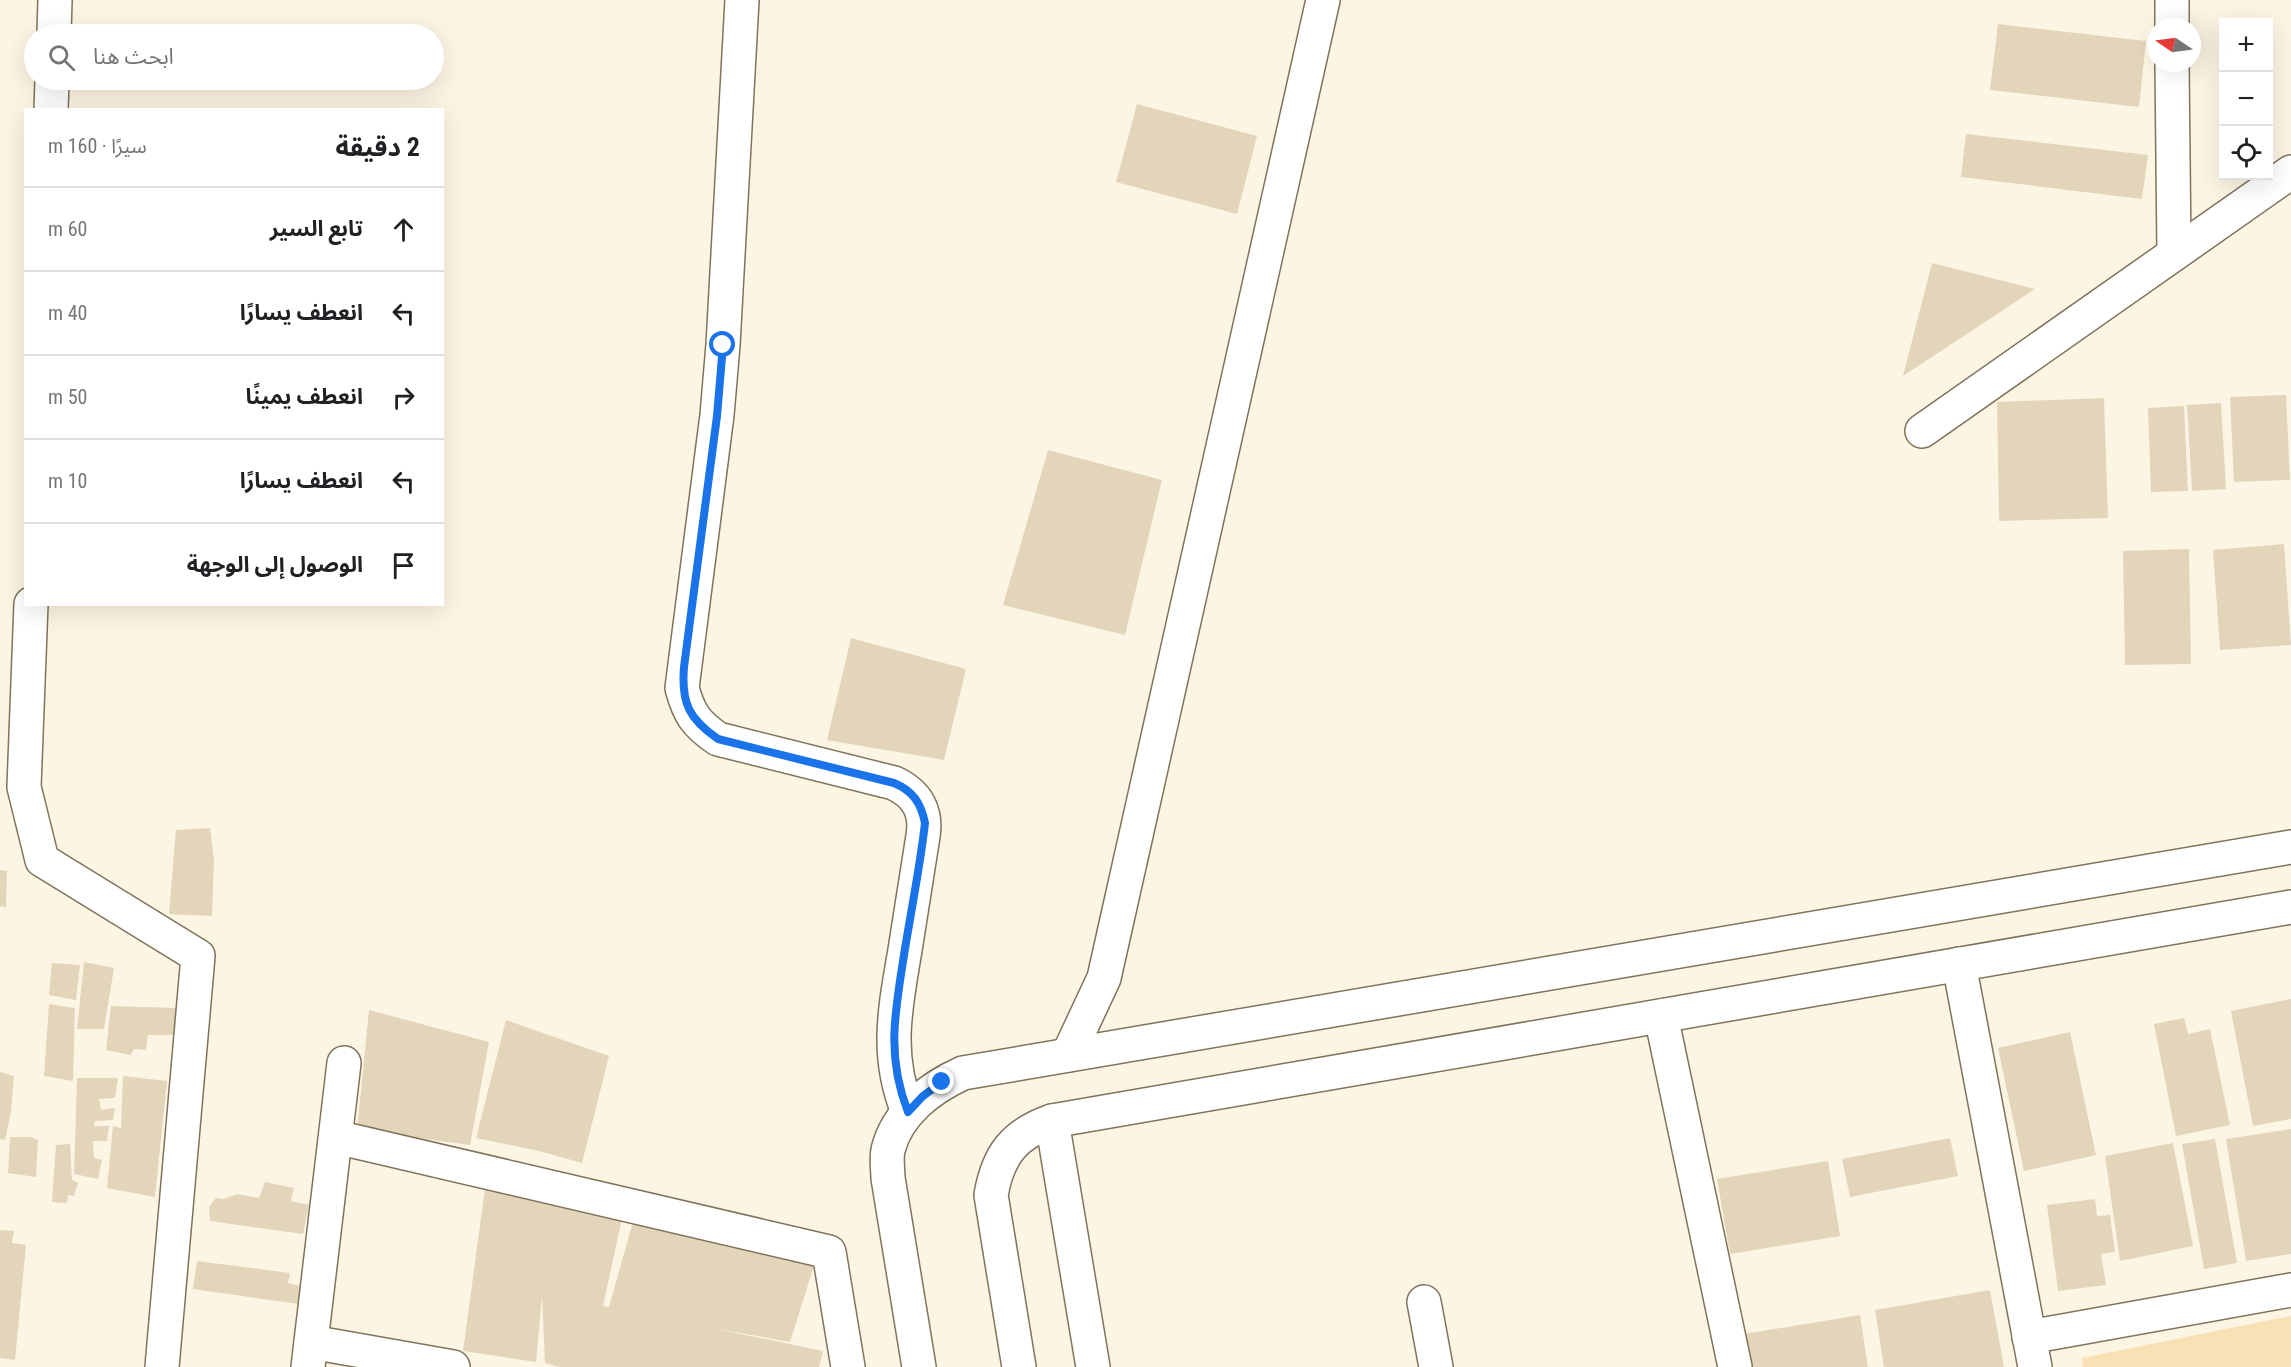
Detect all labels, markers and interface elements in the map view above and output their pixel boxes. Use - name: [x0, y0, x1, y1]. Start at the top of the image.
- north arrow: [2147, 18, 2201, 72]
- map controls: [2219, 18, 2273, 180]
- button: +: [2219, 18, 2273, 72]
- search box: [24, 24, 444, 90]
- icon: search: [45, 41, 78, 74]
- text: ابحث هنا: [93, 44, 174, 69]
- button: −: [2219, 72, 2273, 126]
- button: locate: [2219, 126, 2273, 180]
- text: 2 دقيقة: [335, 132, 420, 162]
- text: سيرًا · 160 m: [48, 134, 147, 158]
- icon: ahead: [387, 213, 420, 246]
- text: تابع السير: [270, 216, 363, 241]
- text: 60 m: [48, 217, 87, 241]
- icon: left: [387, 297, 420, 330]
- text: انعطف يسارًا: [240, 300, 363, 325]
- text: 40 m: [48, 301, 87, 325]
- route start: [709, 331, 735, 357]
- icon: right: [387, 381, 420, 414]
- text: انعطف يمينًا: [245, 384, 363, 409]
- text: 50 m: [48, 385, 87, 409]
- icon: left: [387, 465, 420, 498]
- text: انعطف يسارًا: [240, 468, 363, 493]
- text: 10 m: [48, 469, 87, 493]
- icon: arrive: [387, 549, 420, 582]
- text: الوصول إلى الوجهة: [187, 552, 363, 577]
- route end: [928, 1068, 954, 1094]

